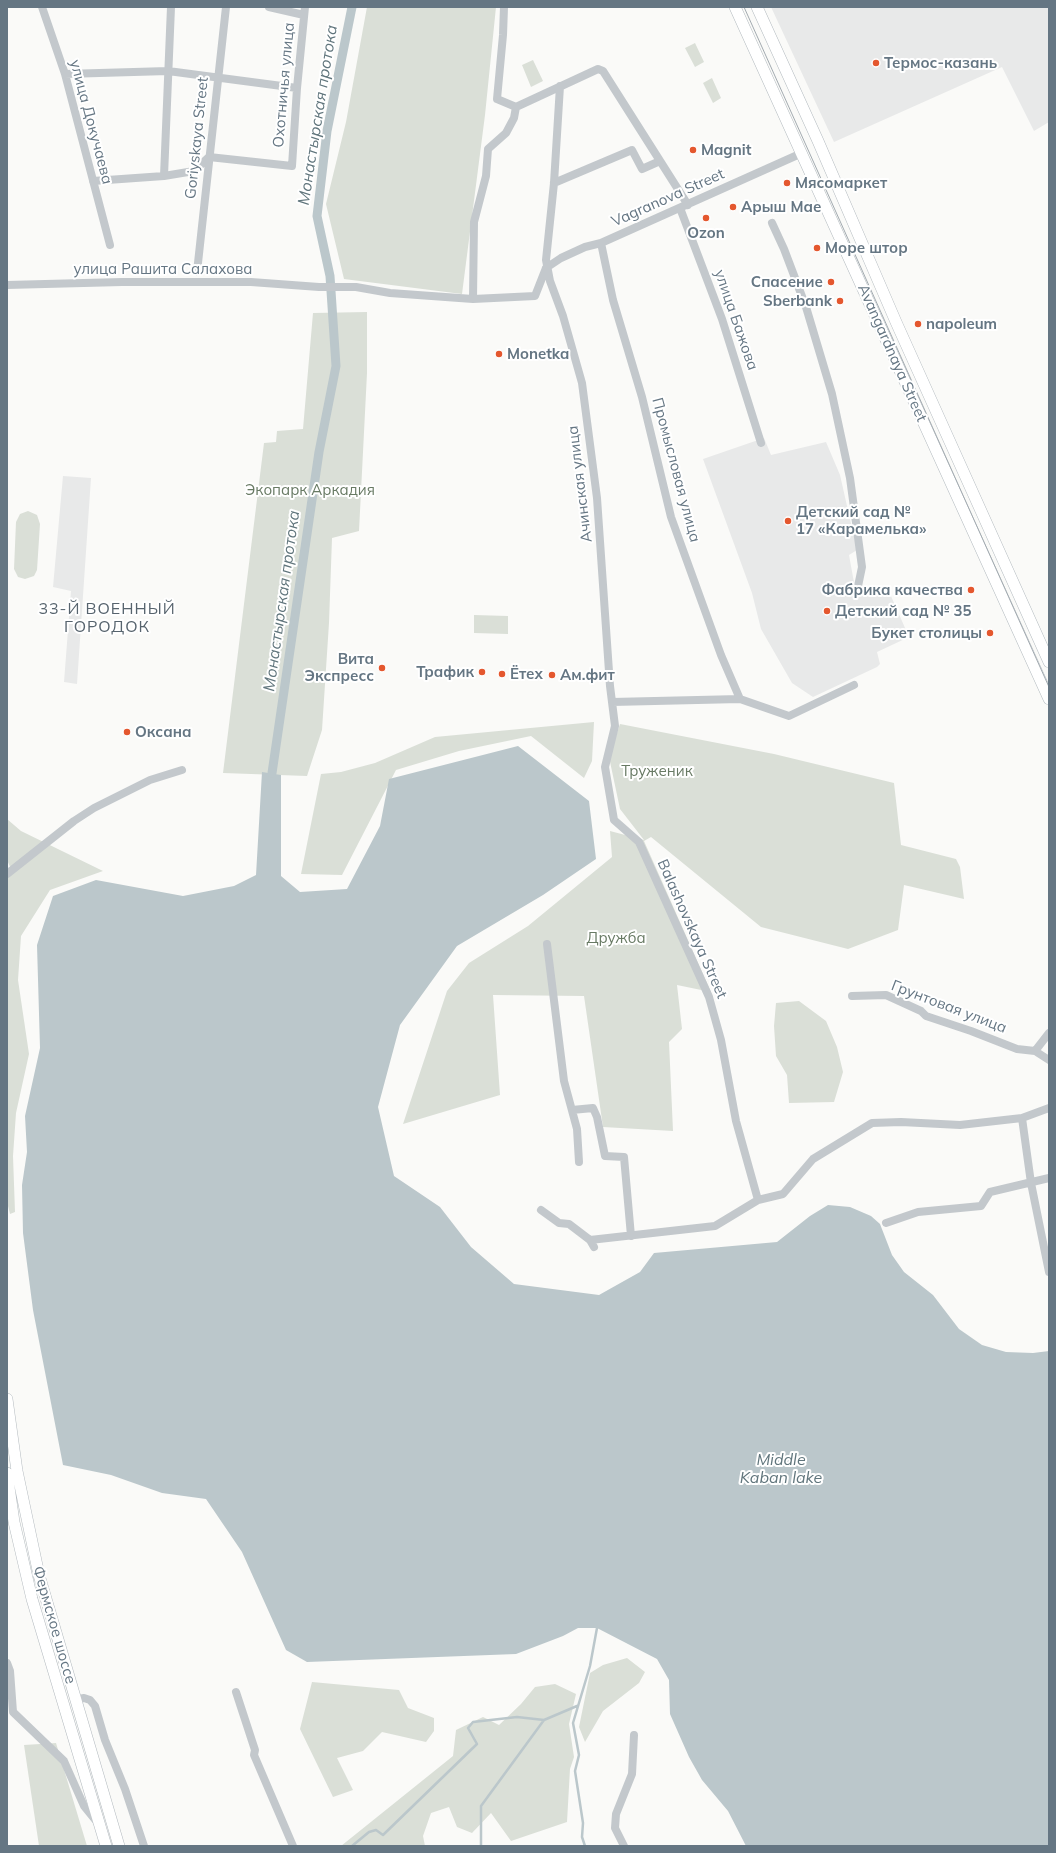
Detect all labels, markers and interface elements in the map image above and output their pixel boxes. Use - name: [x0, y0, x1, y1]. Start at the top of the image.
- street label: Охотничья улица: [270, 22, 298, 148]
- water label: Монастырская протока: [294, 23, 342, 207]
- place label: Термос-казань: [884, 54, 997, 72]
- street label: улица Докучаева: [66, 58, 116, 186]
- marker: Термос-казань: [871, 58, 881, 68]
- street label: Goriyskaya Street: [182, 76, 212, 200]
- place label: Magnit: [701, 141, 751, 159]
- marker: Magnit: [688, 145, 698, 155]
- street label: Vagranova Street: [609, 165, 727, 231]
- place label: Мясомаркет: [795, 174, 887, 192]
- marker: Мясомаркет: [782, 178, 792, 188]
- place label: Арыш Мае: [741, 198, 821, 216]
- marker: Арыш Мае: [728, 202, 738, 212]
- marker: Ozon: [701, 213, 711, 223]
- place label: Ozon: [687, 224, 725, 242]
- place label: Море штор: [825, 239, 908, 257]
- marker: Море штор: [812, 243, 822, 253]
- street label: улица Рашита Салахова: [74, 260, 252, 278]
- street label: улица Бажова: [710, 267, 762, 373]
- place label: Спасение: [751, 273, 823, 291]
- marker: Спасение: [826, 277, 836, 287]
- street label: Avangardnaya Street: [854, 281, 930, 425]
- place label: Sberbank: [763, 292, 832, 310]
- marker: Sberbank: [835, 296, 845, 306]
- place label: napoleum: [926, 315, 997, 333]
- marker: napoleum: [913, 319, 923, 329]
- place label: Monetka: [507, 345, 569, 363]
- marker: Monetka: [494, 349, 504, 359]
- street label: Промысловая улица: [648, 396, 704, 544]
- street label: Ачинская улица: [564, 425, 596, 543]
- park label: Экопарк Аркадия: [245, 481, 375, 499]
- place label: Детский сад № 17 «Карамелька»: [796, 503, 926, 538]
- water label: Монастырская протока: [260, 509, 304, 693]
- marker: Детский сад № 17 «Карамелька»: [783, 516, 793, 526]
- place label: Фабрика качества: [821, 581, 963, 599]
- marker: Фабрика качества: [966, 585, 976, 595]
- district label: 33-Й ВОЕННЫЙ ГОРОДОК: [38, 599, 176, 637]
- place label: Детский сад № 35: [835, 602, 972, 620]
- marker: Детский сад № 35: [822, 606, 832, 616]
- place label: Букет столицы: [871, 624, 982, 642]
- marker: Букет столицы: [985, 628, 995, 638]
- place label: Вита Экспресс: [305, 650, 374, 685]
- marker: Вита Экспресс: [377, 663, 387, 673]
- place label: Трафик: [416, 663, 474, 681]
- place label: Ётех: [510, 665, 543, 683]
- place label: Ам.фит: [560, 666, 615, 684]
- marker: Трафик: [477, 667, 487, 677]
- marker: Ётех: [497, 669, 507, 679]
- marker: Ам.фит: [547, 670, 557, 680]
- place label: Оксана: [135, 723, 191, 741]
- marker: Оксана: [122, 727, 132, 737]
- park label: Труженик: [621, 762, 693, 780]
- street label: Balashovskaya Street: [653, 857, 731, 1001]
- park label: Дружба: [586, 929, 646, 947]
- street label: Грунтовая улица: [889, 977, 1009, 1037]
- water label: Middle Kaban lake: [740, 1450, 822, 1488]
- street label: Фермское шоссе: [29, 1564, 79, 1686]

